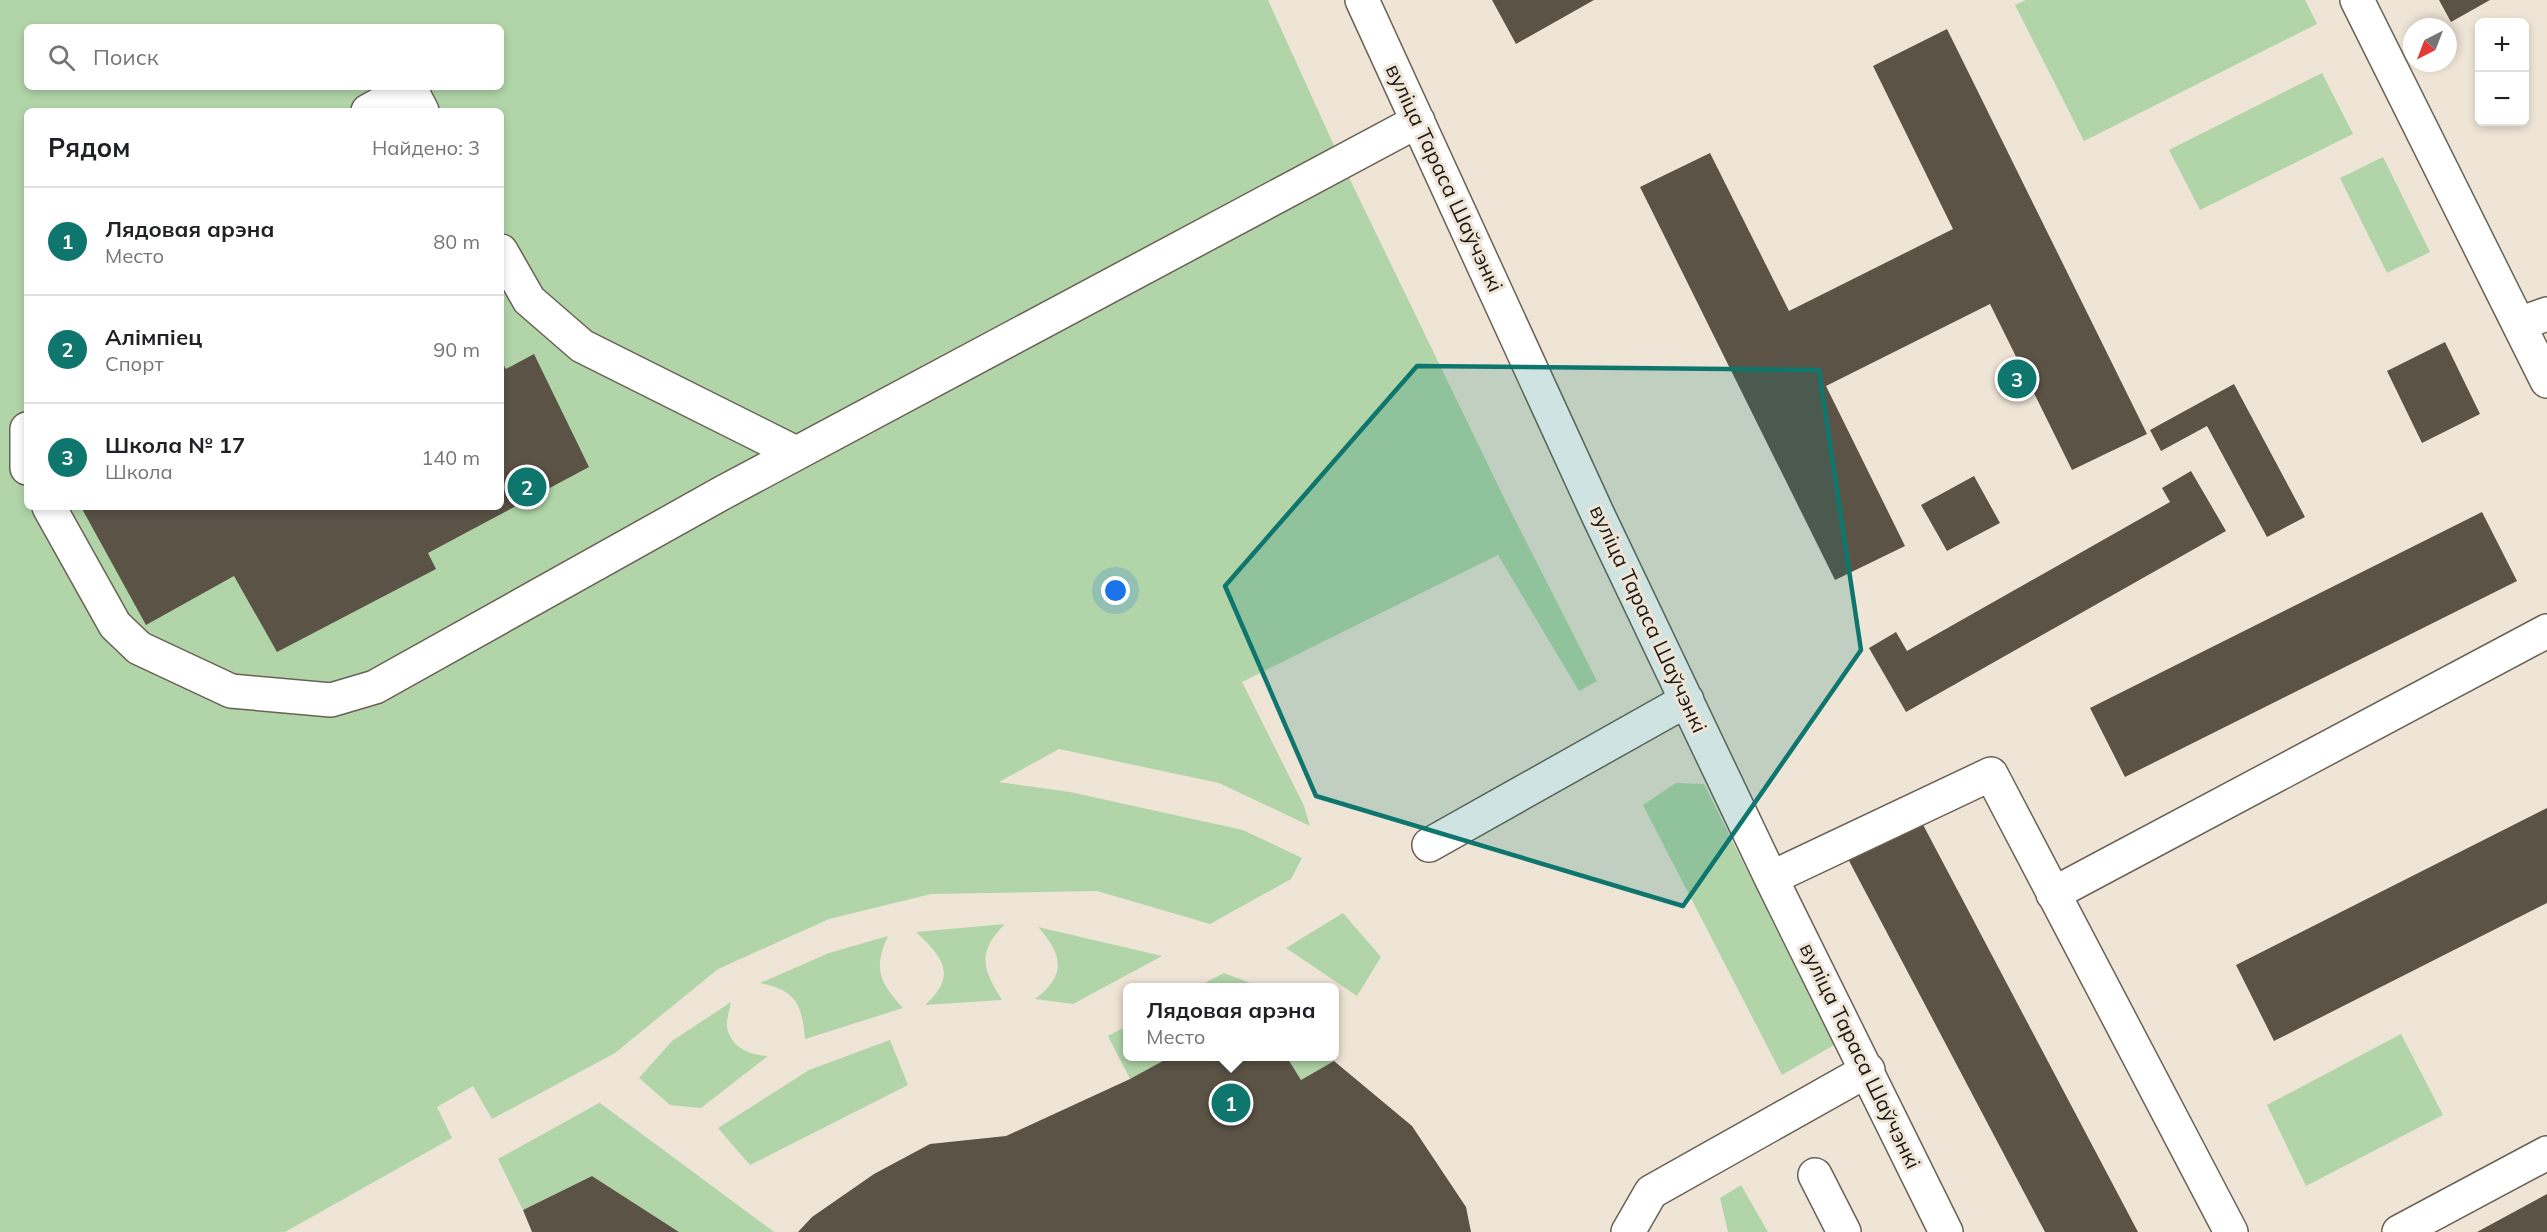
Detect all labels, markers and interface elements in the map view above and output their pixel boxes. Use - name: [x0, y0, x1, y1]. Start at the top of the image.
- north arrow: [2403, 18, 2457, 72]
- map controls: [2475, 18, 2529, 126]
- button: +: [2475, 18, 2529, 72]
- search box: [24, 24, 504, 90]
- icon: search: [45, 41, 78, 74]
- text: Поиск: [93, 43, 159, 71]
- street label: вуліца Тараса Шаўчэнкі: [1381, 60, 1509, 296]
- button: −: [2475, 72, 2529, 126]
- text: Рядом: [48, 131, 131, 164]
- text: Найдено: 3: [372, 135, 480, 160]
- text: Лядовая арэна: [105, 215, 274, 243]
- text: 1: [62, 229, 74, 254]
- text: 80 m: [433, 229, 480, 254]
- text: Место: [105, 243, 164, 268]
- text: Алімпіец: [105, 323, 202, 351]
- text: 2: [62, 337, 74, 362]
- text: 90 m: [433, 337, 480, 362]
- text: Спорт: [105, 351, 164, 376]
- pin: 3: [1998, 356, 2036, 401]
- text: Школа № 17: [105, 431, 245, 459]
- text: 3: [62, 445, 74, 470]
- text: 140 m: [421, 445, 480, 470]
- text: Школа: [105, 459, 173, 484]
- pin: 2: [508, 464, 546, 510]
- street label: вуліца Тараса Шаўчэнкі: [1585, 501, 1713, 737]
- your location: [1101, 576, 1130, 605]
- street label: вуліца Тараса Шаўчэнкі: [1795, 938, 1927, 1173]
- popup: [1123, 983, 1339, 1061]
- text: Лядовая арэна: [1146, 996, 1316, 1024]
- text: Место: [1146, 1024, 1205, 1049]
- pin: 1: [1212, 1080, 1250, 1126]

